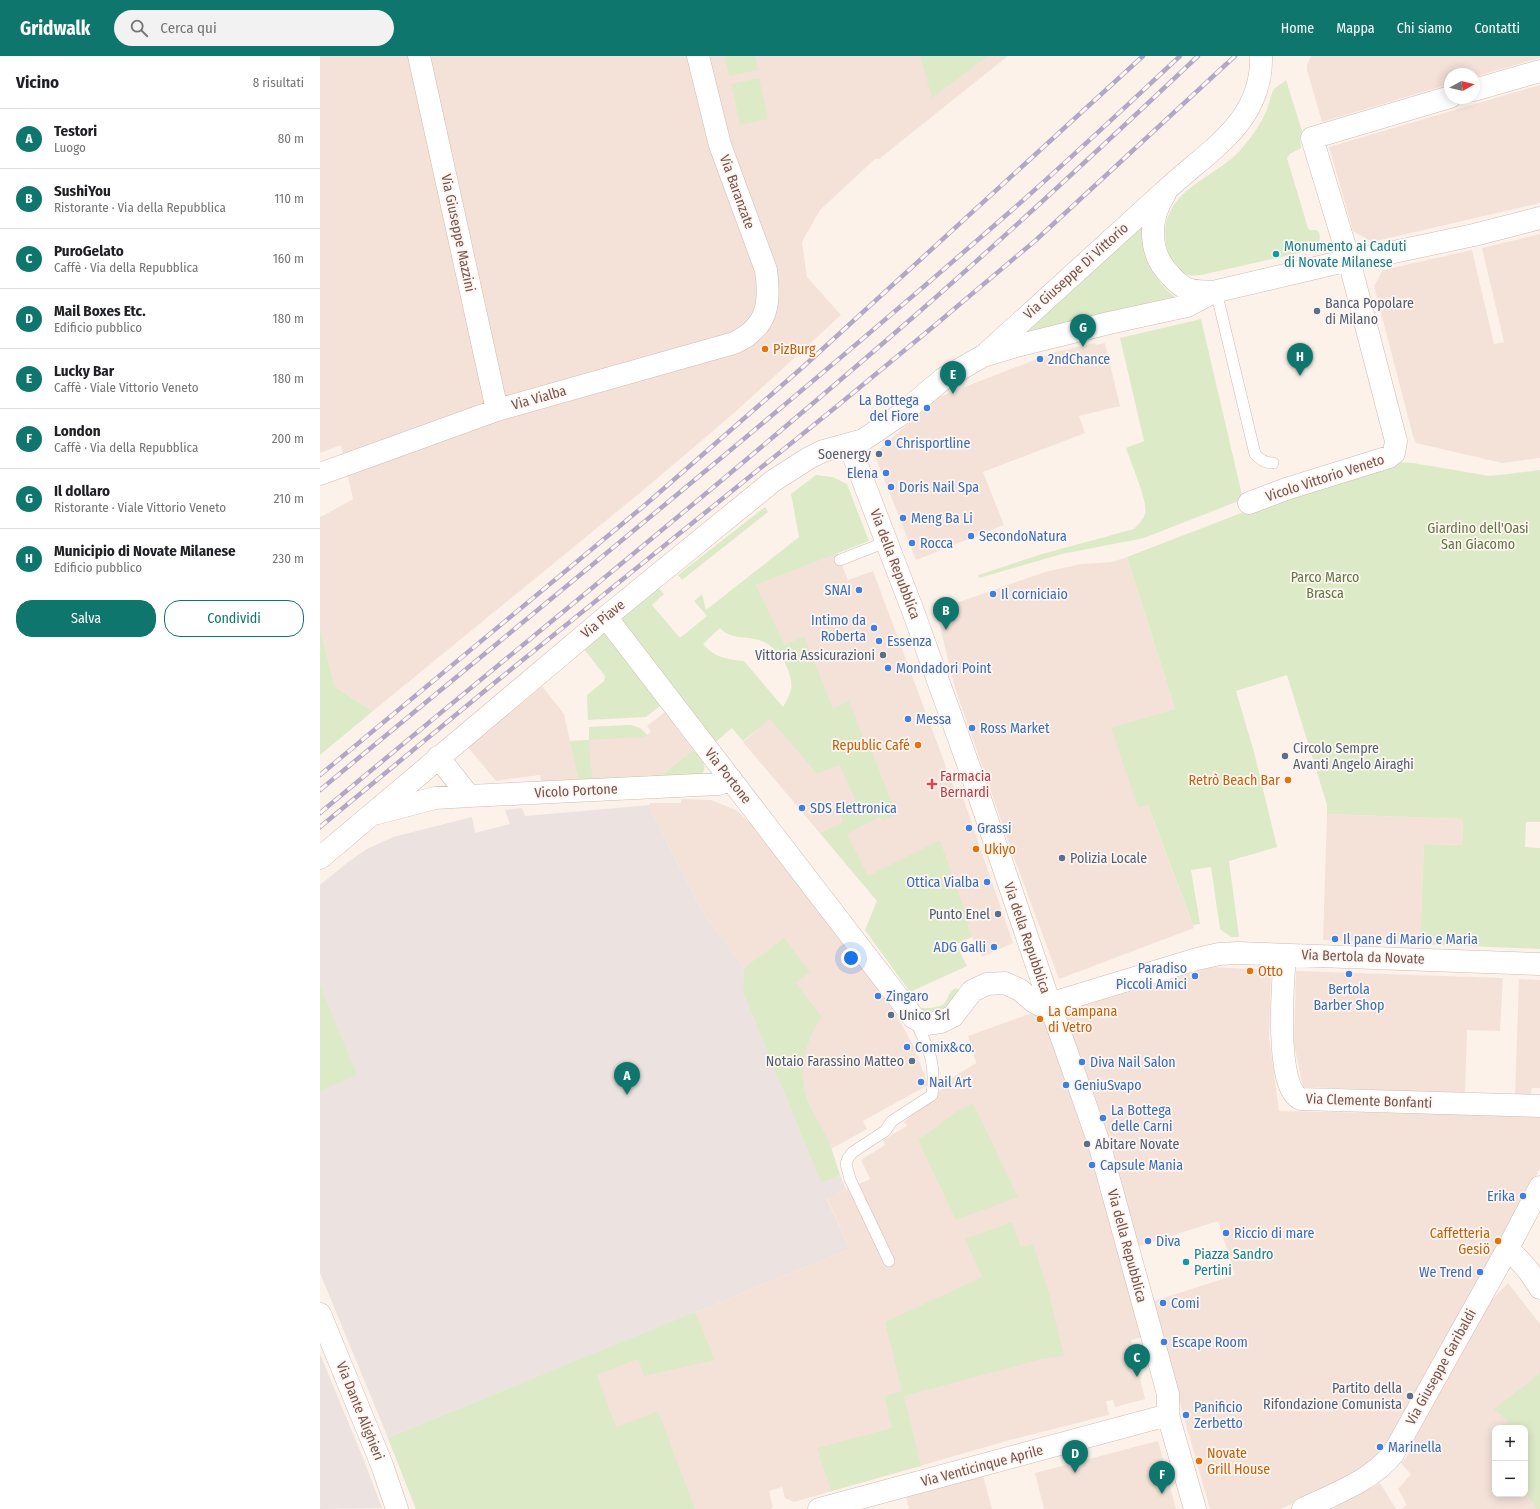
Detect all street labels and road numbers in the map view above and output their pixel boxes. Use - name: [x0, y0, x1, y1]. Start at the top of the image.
- street label: Via Baranzate: [716, 153, 758, 231]
- street label: Via Giuseppe Mazzini: [437, 173, 479, 293]
- street label: Via Giuseppe Di Vittorio: [1020, 219, 1132, 323]
- street label: Via Vialba: [510, 382, 568, 414]
- street label: Vicolo Vittorio Veneto: [1264, 451, 1386, 505]
- street label: Via della Repubblica: [866, 507, 924, 622]
- street label: Via Piave: [578, 596, 628, 642]
- street label: Via Portone: [701, 745, 755, 807]
- street label: Vicolo Portone: [534, 780, 618, 802]
- street label: Via della Repubblica: [1000, 880, 1054, 996]
- street label: Via Bertola da Novate: [1301, 946, 1425, 968]
- street label: Via Clemente Bonfanti: [1305, 1090, 1433, 1112]
- street label: Via della Repubblica: [1104, 1187, 1150, 1305]
- street label: Via Giuseppe Garibaldi: [1402, 1306, 1480, 1428]
- street label: Via Dante Alighieri: [332, 1359, 388, 1463]
- street label: Via Venticinque Aprile: [919, 1442, 1045, 1490]

